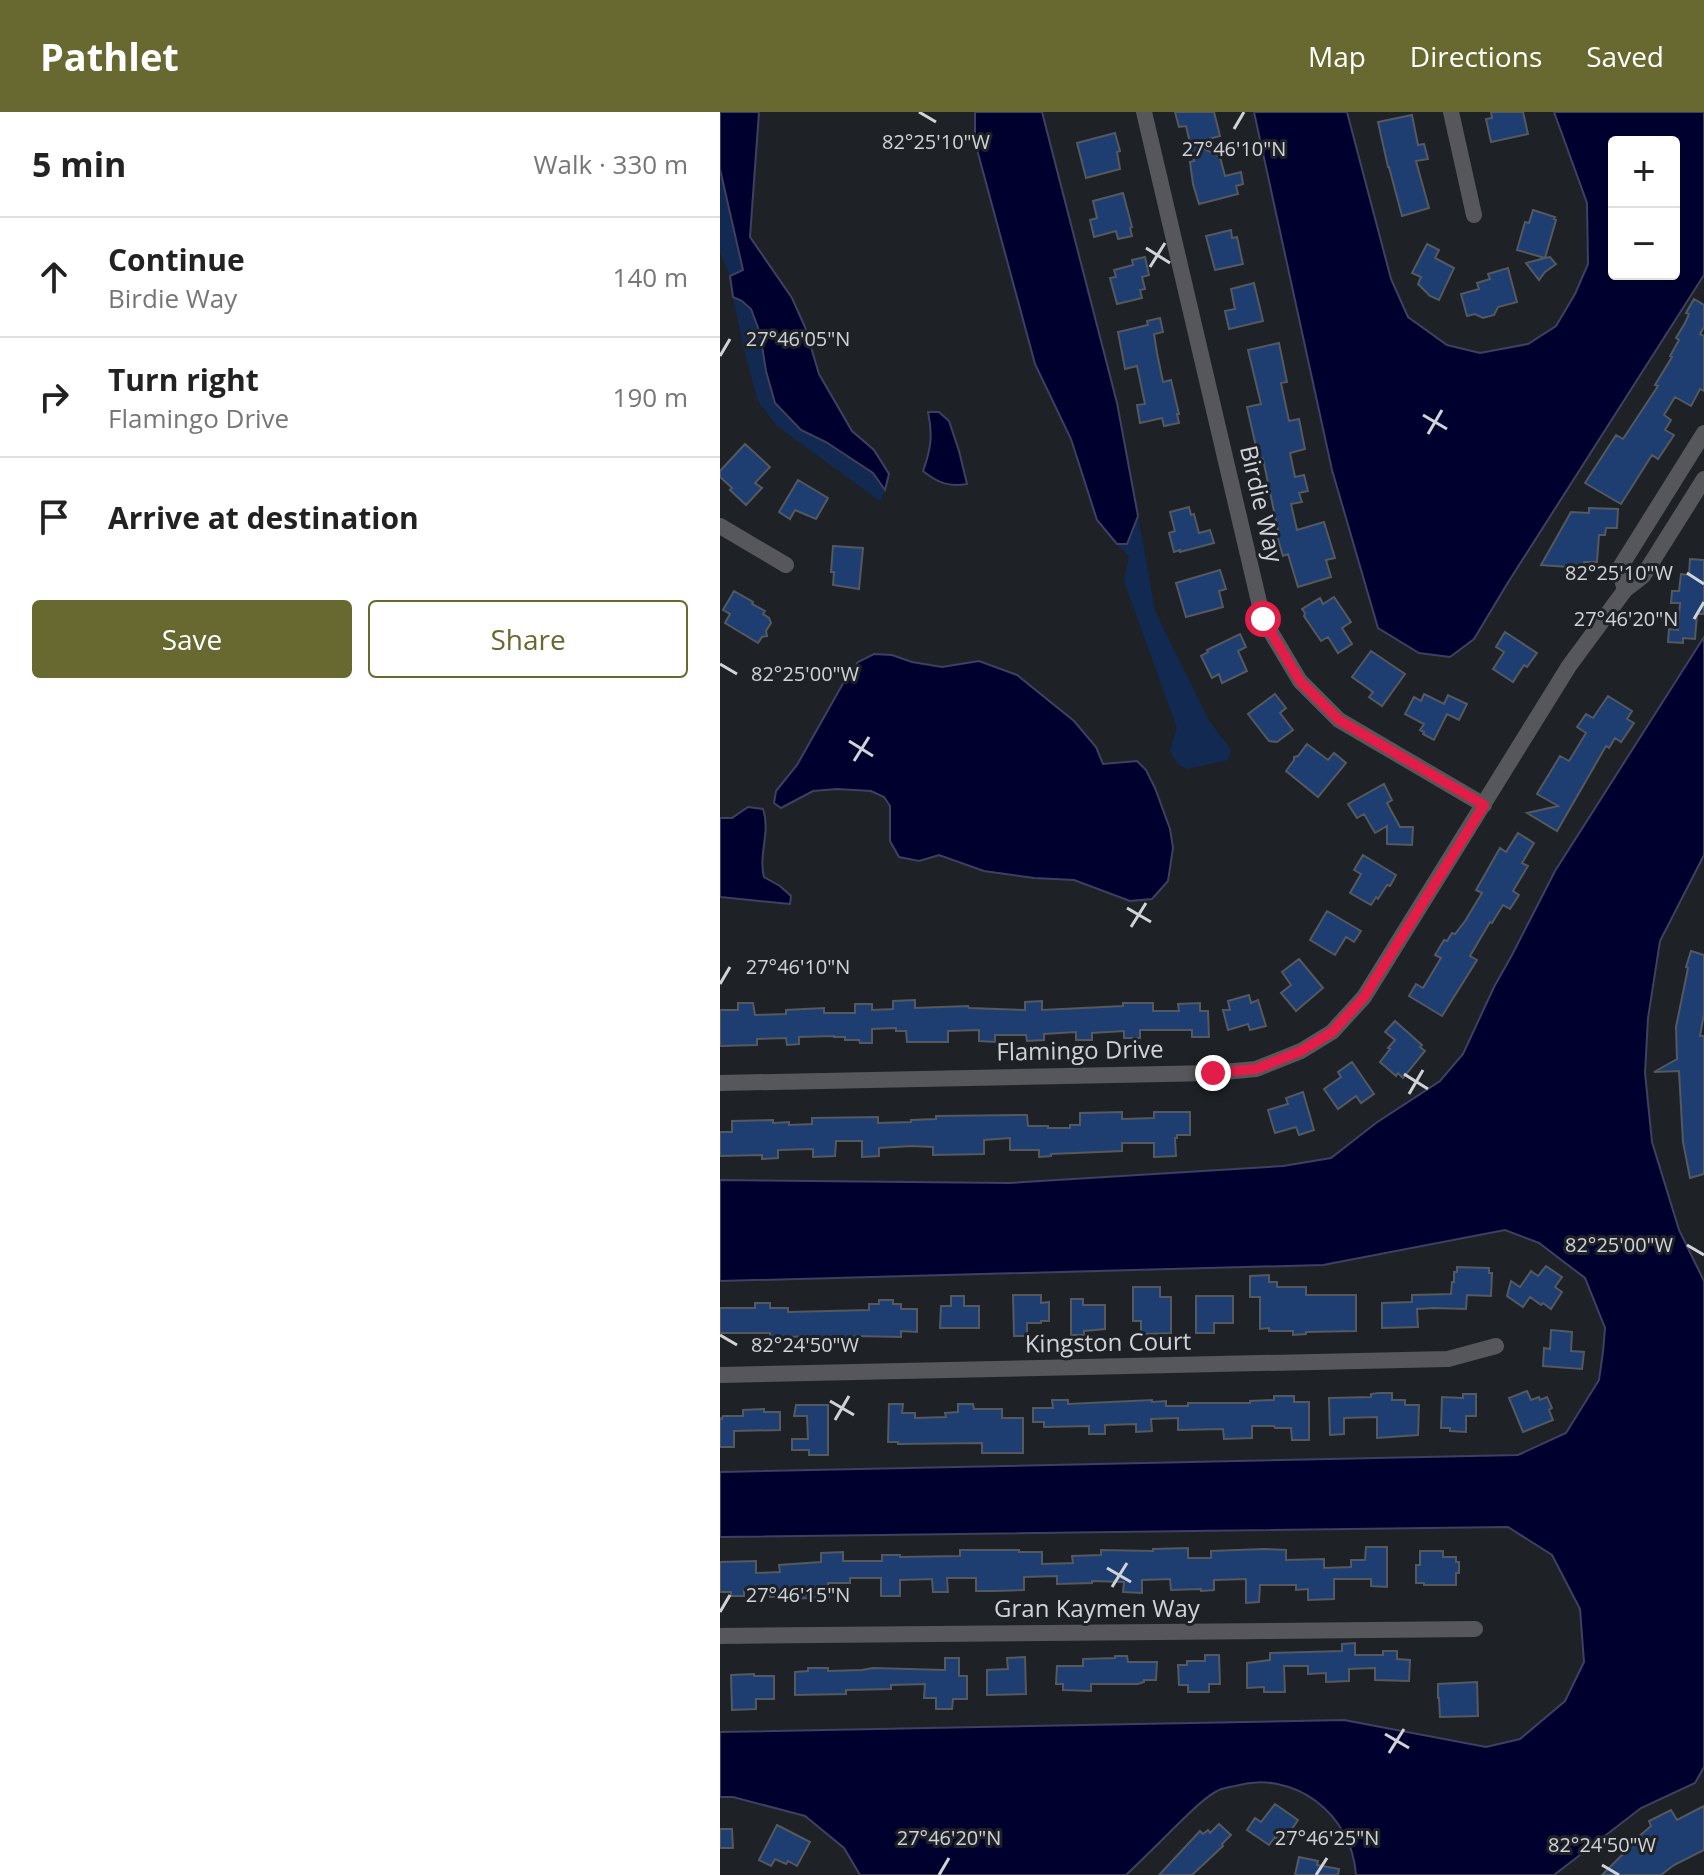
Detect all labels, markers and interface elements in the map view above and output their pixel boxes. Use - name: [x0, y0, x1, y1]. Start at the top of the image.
- text: Pathlet: [40, 30, 179, 82]
- text: Map: [1308, 37, 1366, 75]
- text: Directions: [1410, 37, 1542, 75]
- text: Saved: [1586, 37, 1664, 75]
- text: 82°25'10"W: [882, 128, 991, 155]
- text: 27°46'10"N: [1182, 135, 1286, 162]
- map controls: [1608, 136, 1680, 280]
- button: +: [1608, 136, 1680, 208]
- text: 5 min: [32, 141, 126, 187]
- text: Walk · 330 m: [534, 146, 688, 182]
- button: −: [1608, 208, 1680, 280]
- text: Continue: [108, 239, 245, 280]
- icon: ahead: [32, 255, 76, 299]
- text: 140 m: [613, 259, 688, 295]
- text: Birdie Way: [108, 280, 237, 316]
- text: 27°46'05"N: [746, 325, 850, 352]
- text: Turn right: [108, 359, 259, 400]
- icon: right: [32, 375, 76, 419]
- text: 190 m: [613, 379, 688, 415]
- text: Flamingo Drive: [108, 400, 289, 436]
- street label: Birdie Way: [1233, 442, 1292, 566]
- icon: arrive: [32, 495, 76, 539]
- text: Arrive at destination: [108, 497, 419, 538]
- text: 82°25'10"W: [1565, 559, 1674, 586]
- button: Save: [32, 600, 352, 678]
- button: Share: [368, 600, 688, 678]
- route start: [1245, 601, 1281, 637]
- text: 27°46'20"N: [1574, 605, 1678, 632]
- text: 82°25'00"W: [751, 660, 860, 687]
- text: 27°46'10"N: [746, 953, 850, 980]
- street label: Flamingo Drive: [996, 1032, 1164, 1067]
- route end: [1195, 1055, 1231, 1091]
- text: 82°25'00"W: [1565, 1231, 1674, 1258]
- street label: Kingston Court: [1024, 1324, 1192, 1359]
- text: 82°24'50"W: [751, 1331, 860, 1358]
- text: 27°46'15"N: [746, 1581, 850, 1608]
- street label: Gran Kaymen Way: [994, 1591, 1201, 1624]
- text: 27°46'20"N: [897, 1824, 1001, 1851]
- text: 27°46'25"N: [1275, 1824, 1379, 1851]
- text: 82°24'50"W: [1548, 1831, 1657, 1858]

